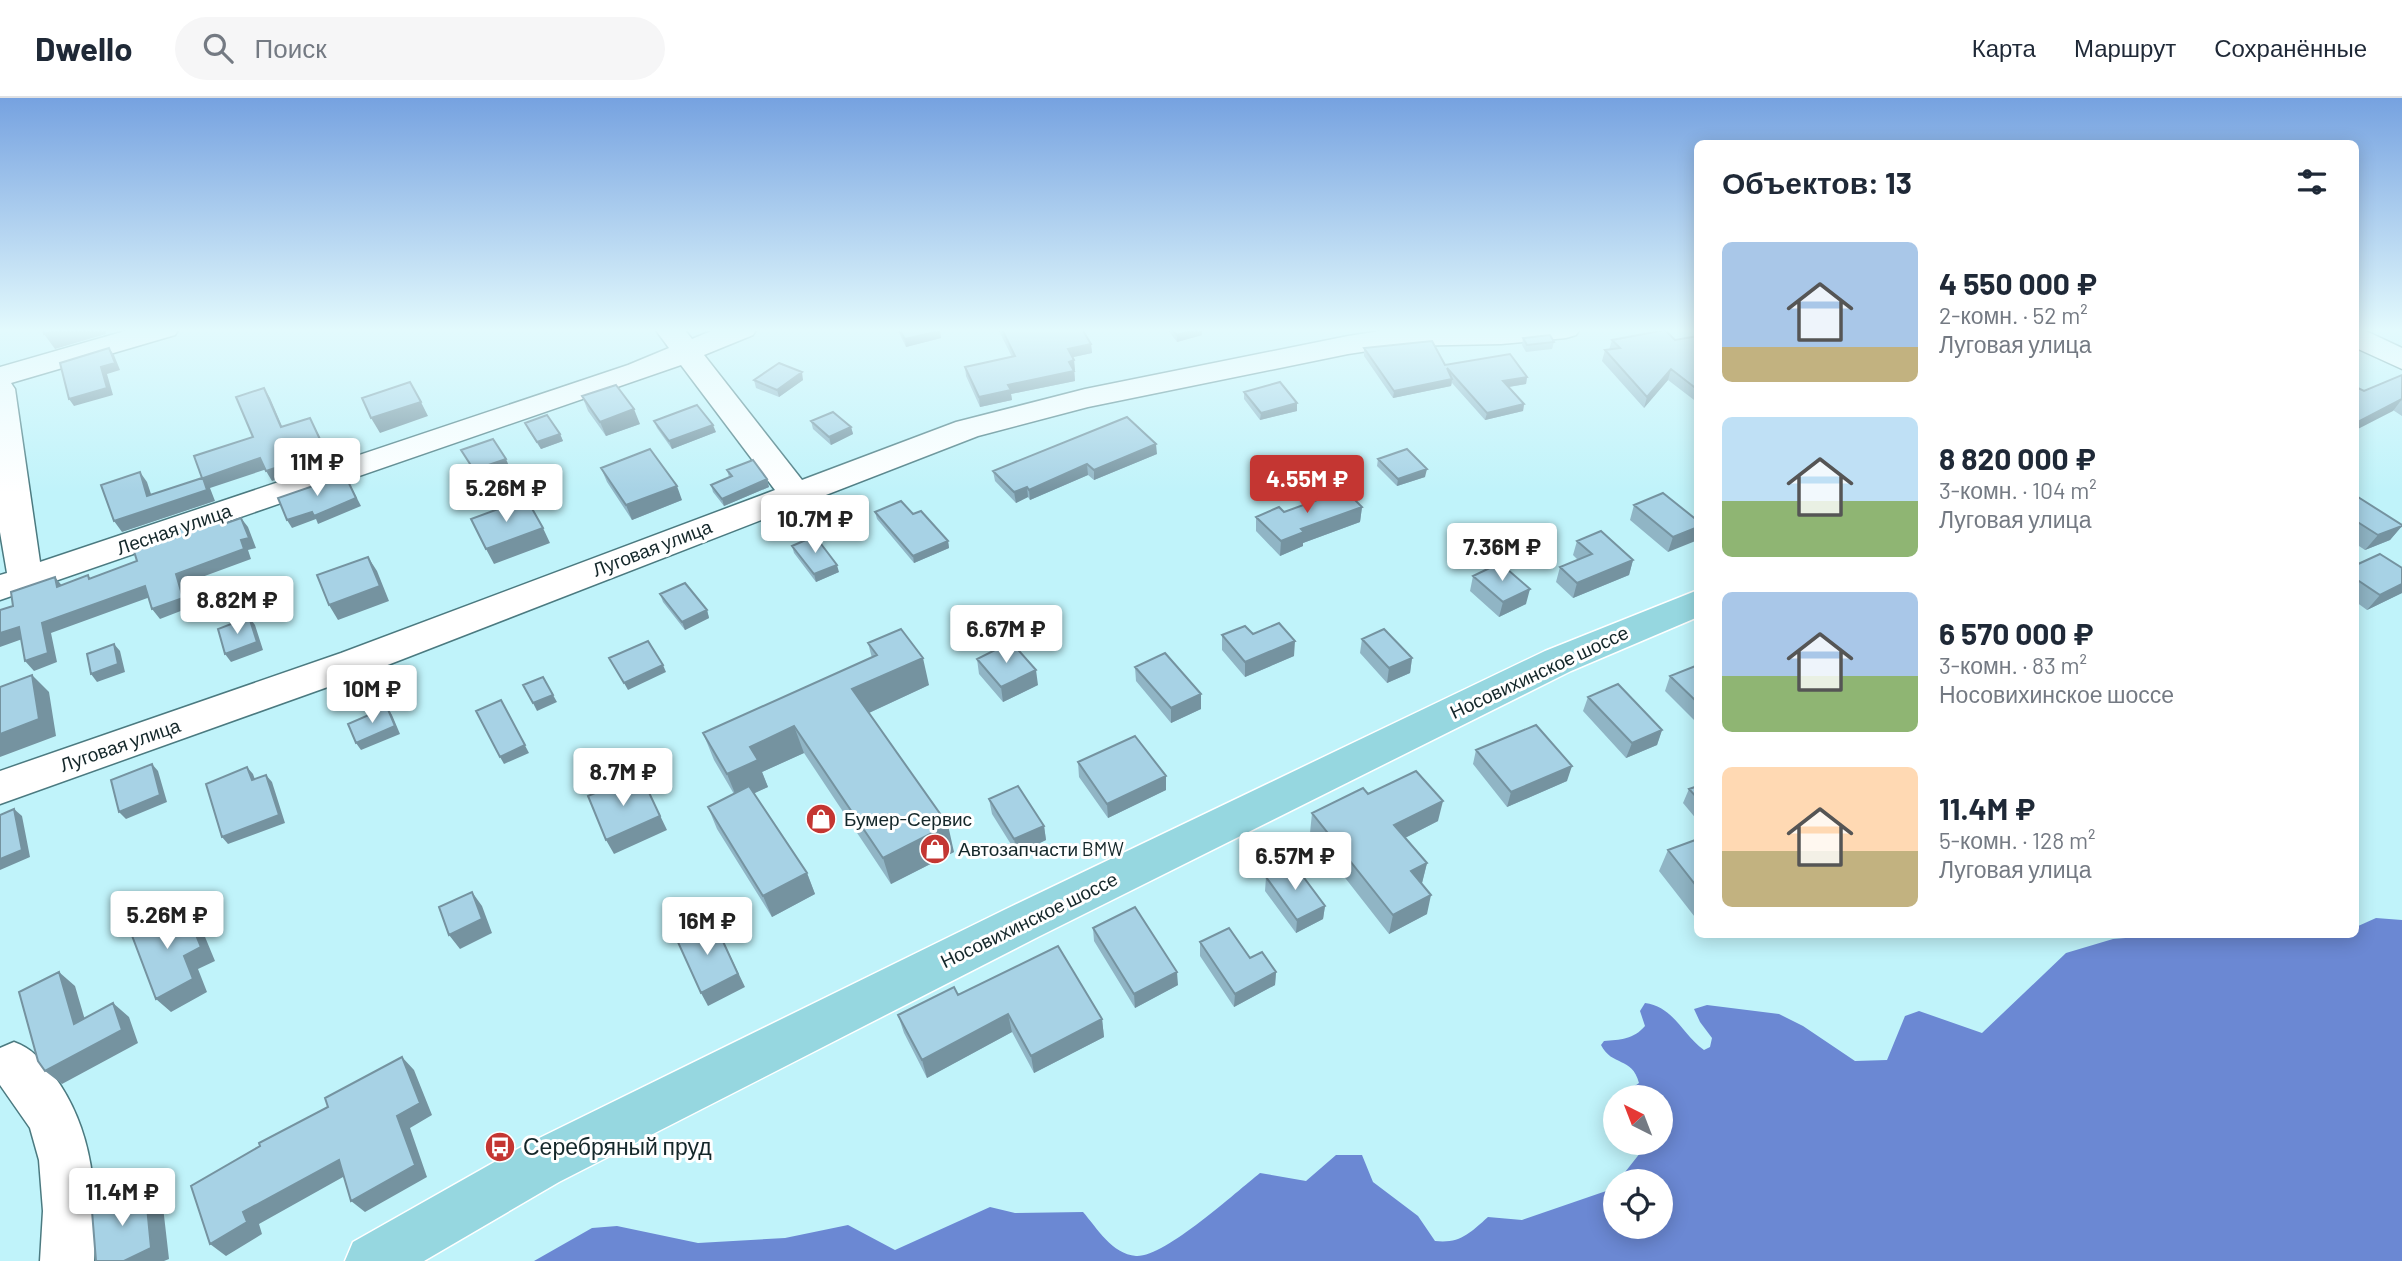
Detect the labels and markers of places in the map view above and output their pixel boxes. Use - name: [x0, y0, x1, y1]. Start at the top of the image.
- pin: 11M ₽: [268, 438, 366, 498]
- pin: 4.55M ₽: [1242, 456, 1372, 515]
- pin: 5.26M ₽: [441, 464, 571, 524]
- pin: 10.7M ₽: [750, 496, 880, 555]
- pin: 7.36M ₽: [1437, 524, 1567, 583]
- pin: 8.82M ₽: [172, 576, 302, 636]
- pin: 6.67M ₽: [941, 606, 1071, 665]
- pin: 10M ₽: [323, 666, 421, 725]
- pin: 8.7M ₽: [566, 748, 680, 808]
- shop icon: Бумер-Сервис: [804, 802, 838, 836]
- place label: Бумер-Сервис: [844, 807, 972, 830]
- shop icon: Автозапчасти BMW: [918, 832, 952, 866]
- pin: 6.57M ₽: [1230, 832, 1360, 892]
- place label: Автозапчасти BMW: [958, 837, 1124, 860]
- pin: 5.26M ₽: [102, 892, 232, 951]
- pin: 16M ₽: [658, 898, 756, 957]
- bus stop icon: Серебряный пруд: [483, 1130, 517, 1164]
- place label: Серебряный пруд: [523, 1132, 712, 1160]
- pin: 11.4M ₽: [57, 1168, 187, 1228]

